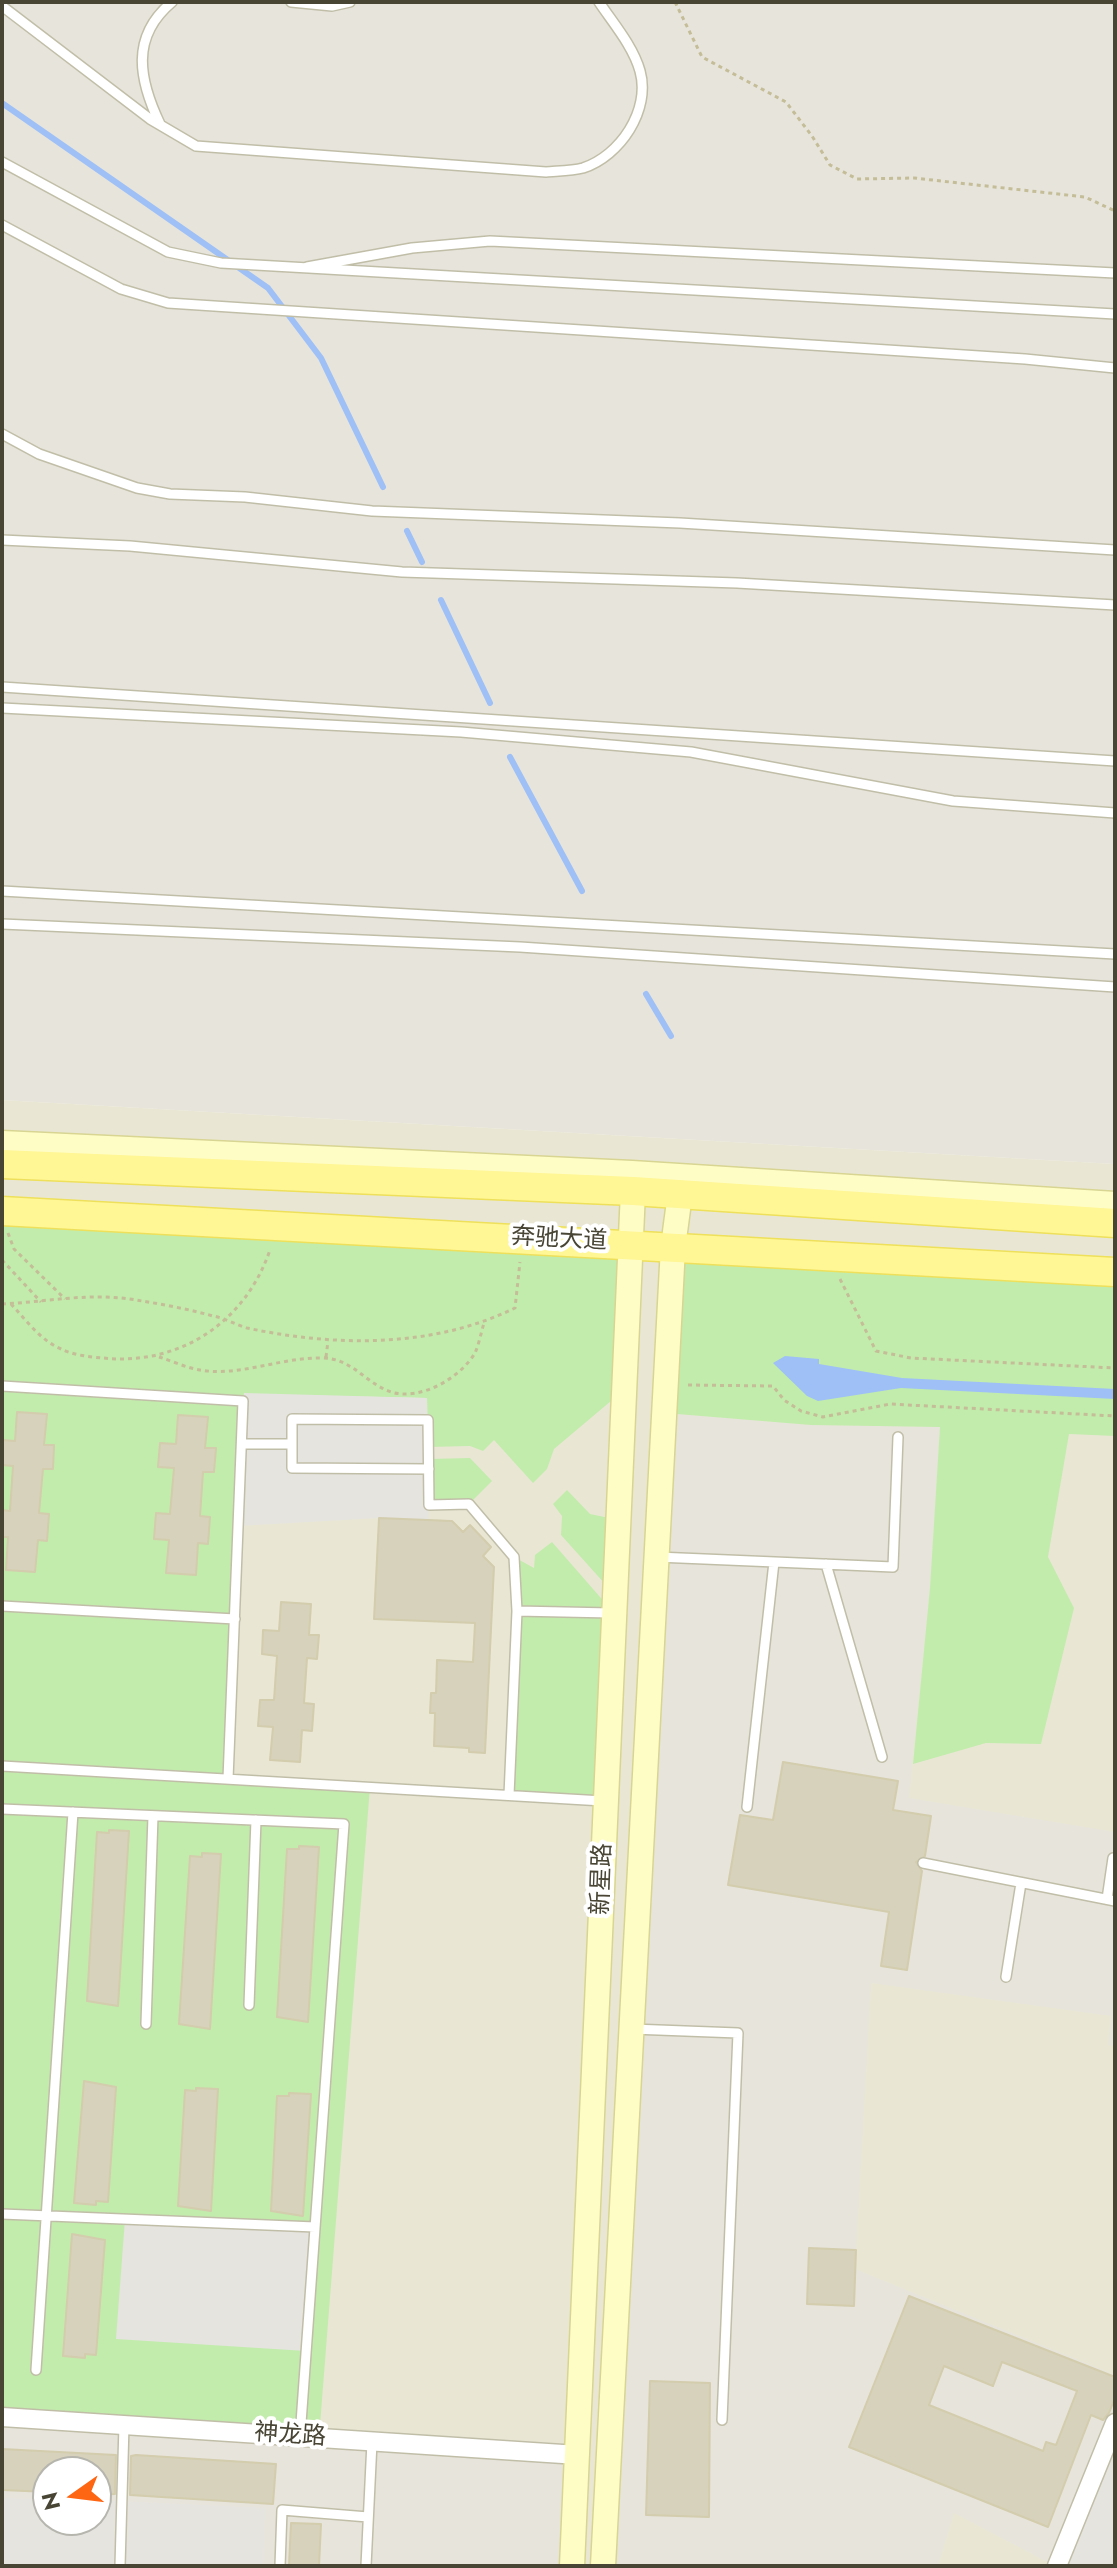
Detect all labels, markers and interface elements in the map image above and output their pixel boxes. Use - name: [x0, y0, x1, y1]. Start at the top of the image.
- street label: 奔驰大道: [510, 1223, 608, 1257]
- street label: 新星路: [587, 1843, 619, 1915]
- street label: 神龙路: [253, 2419, 327, 2453]
- north arrow: [32, 2456, 112, 2536]
- text: N: [33, 2489, 68, 2514]

